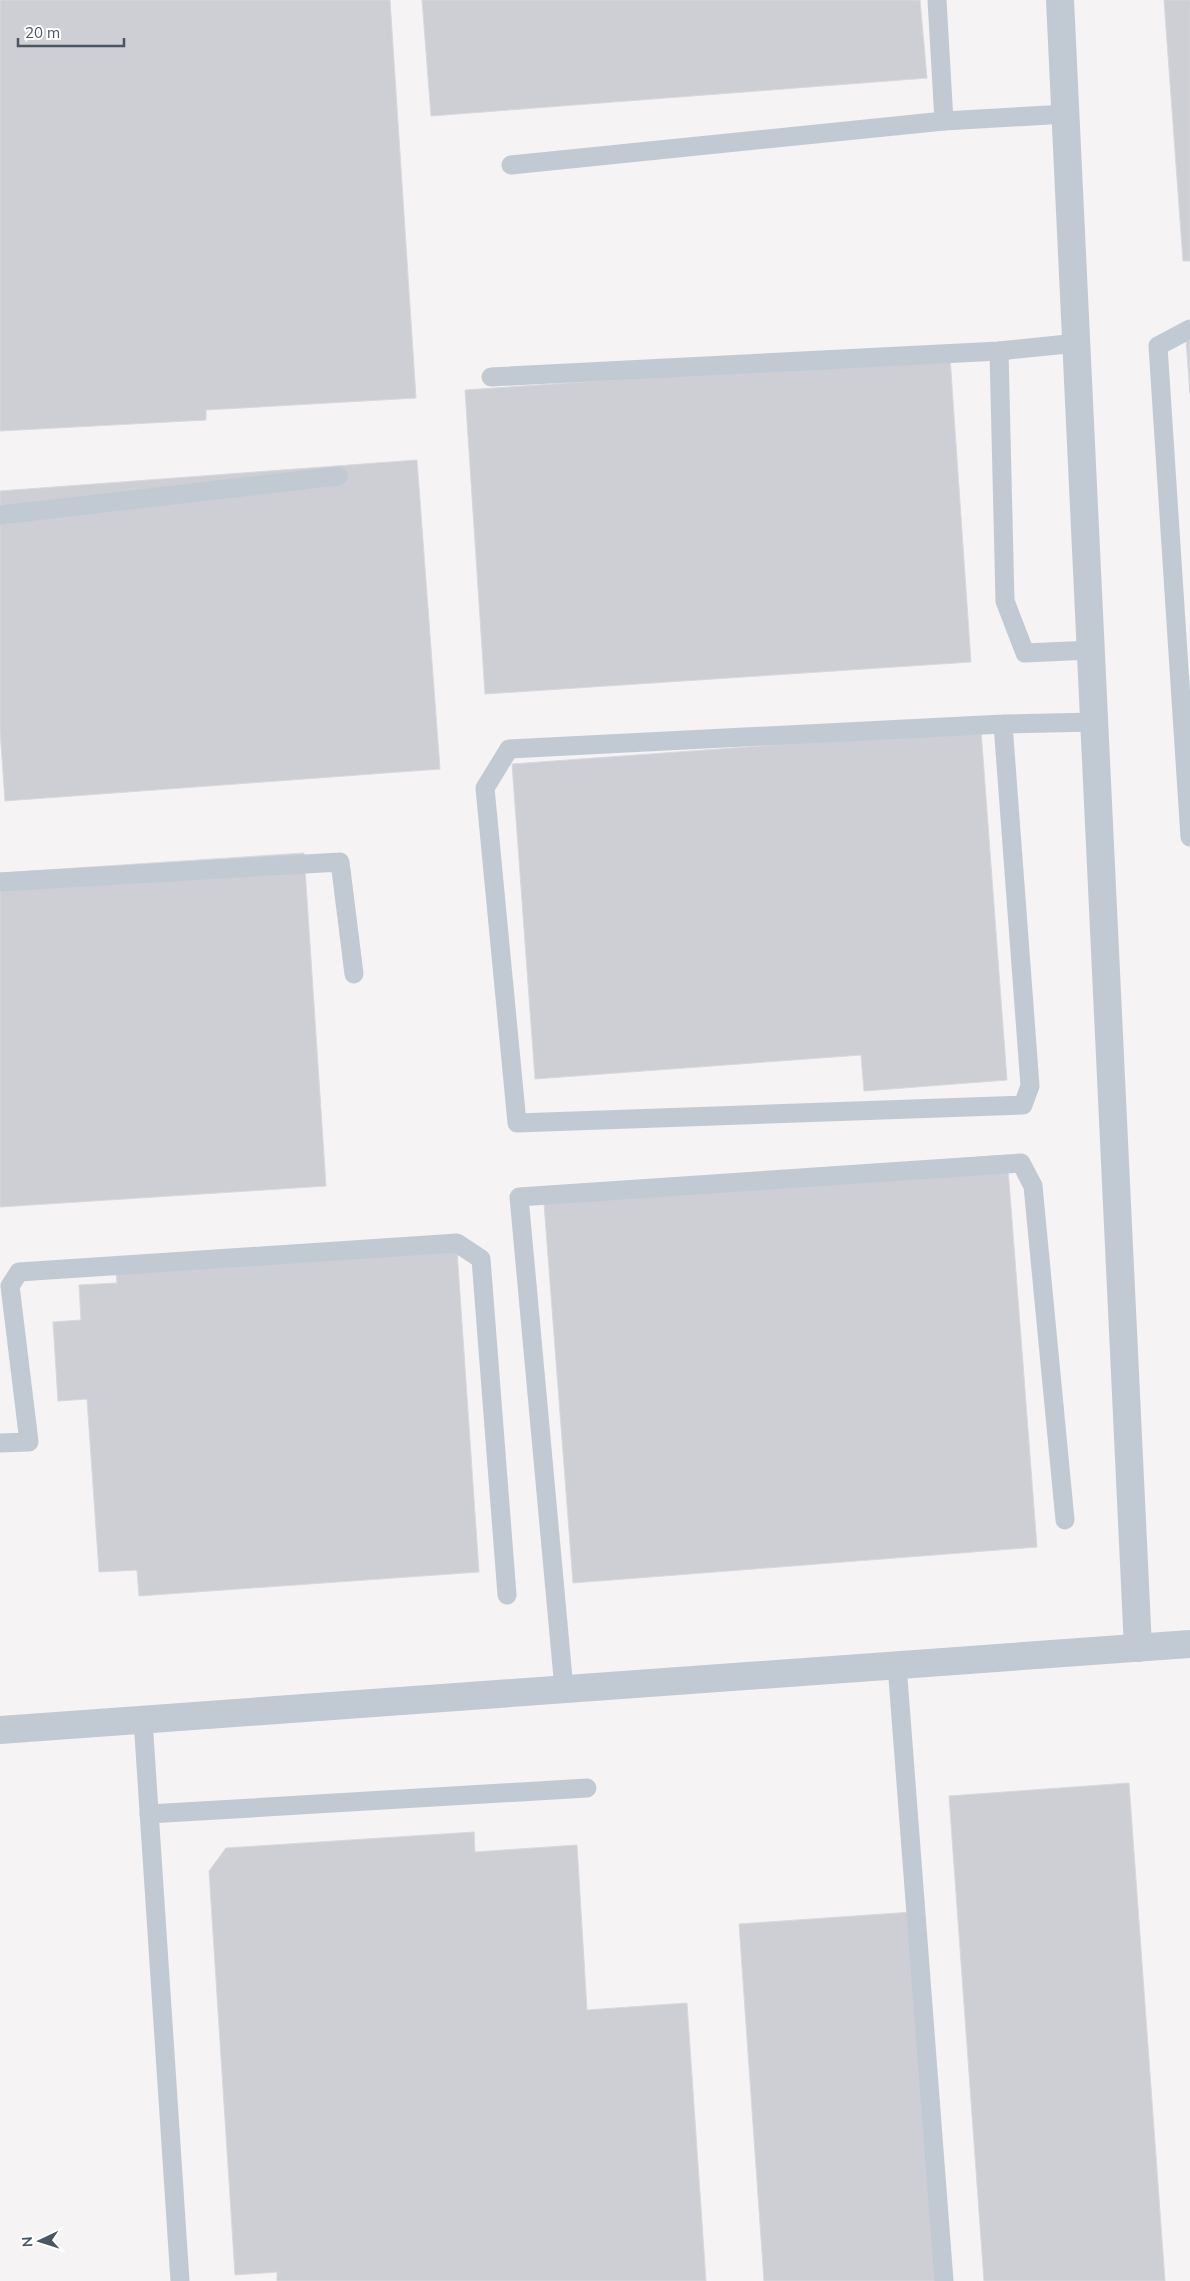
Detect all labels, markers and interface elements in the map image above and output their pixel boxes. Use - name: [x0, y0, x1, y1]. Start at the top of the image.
- scale bar: [18, 15, 124, 47]
- text: 20 m: [25, 23, 60, 42]
- north arrow: [15, 2216, 65, 2266]
- text: N: [18, 2236, 36, 2248]

